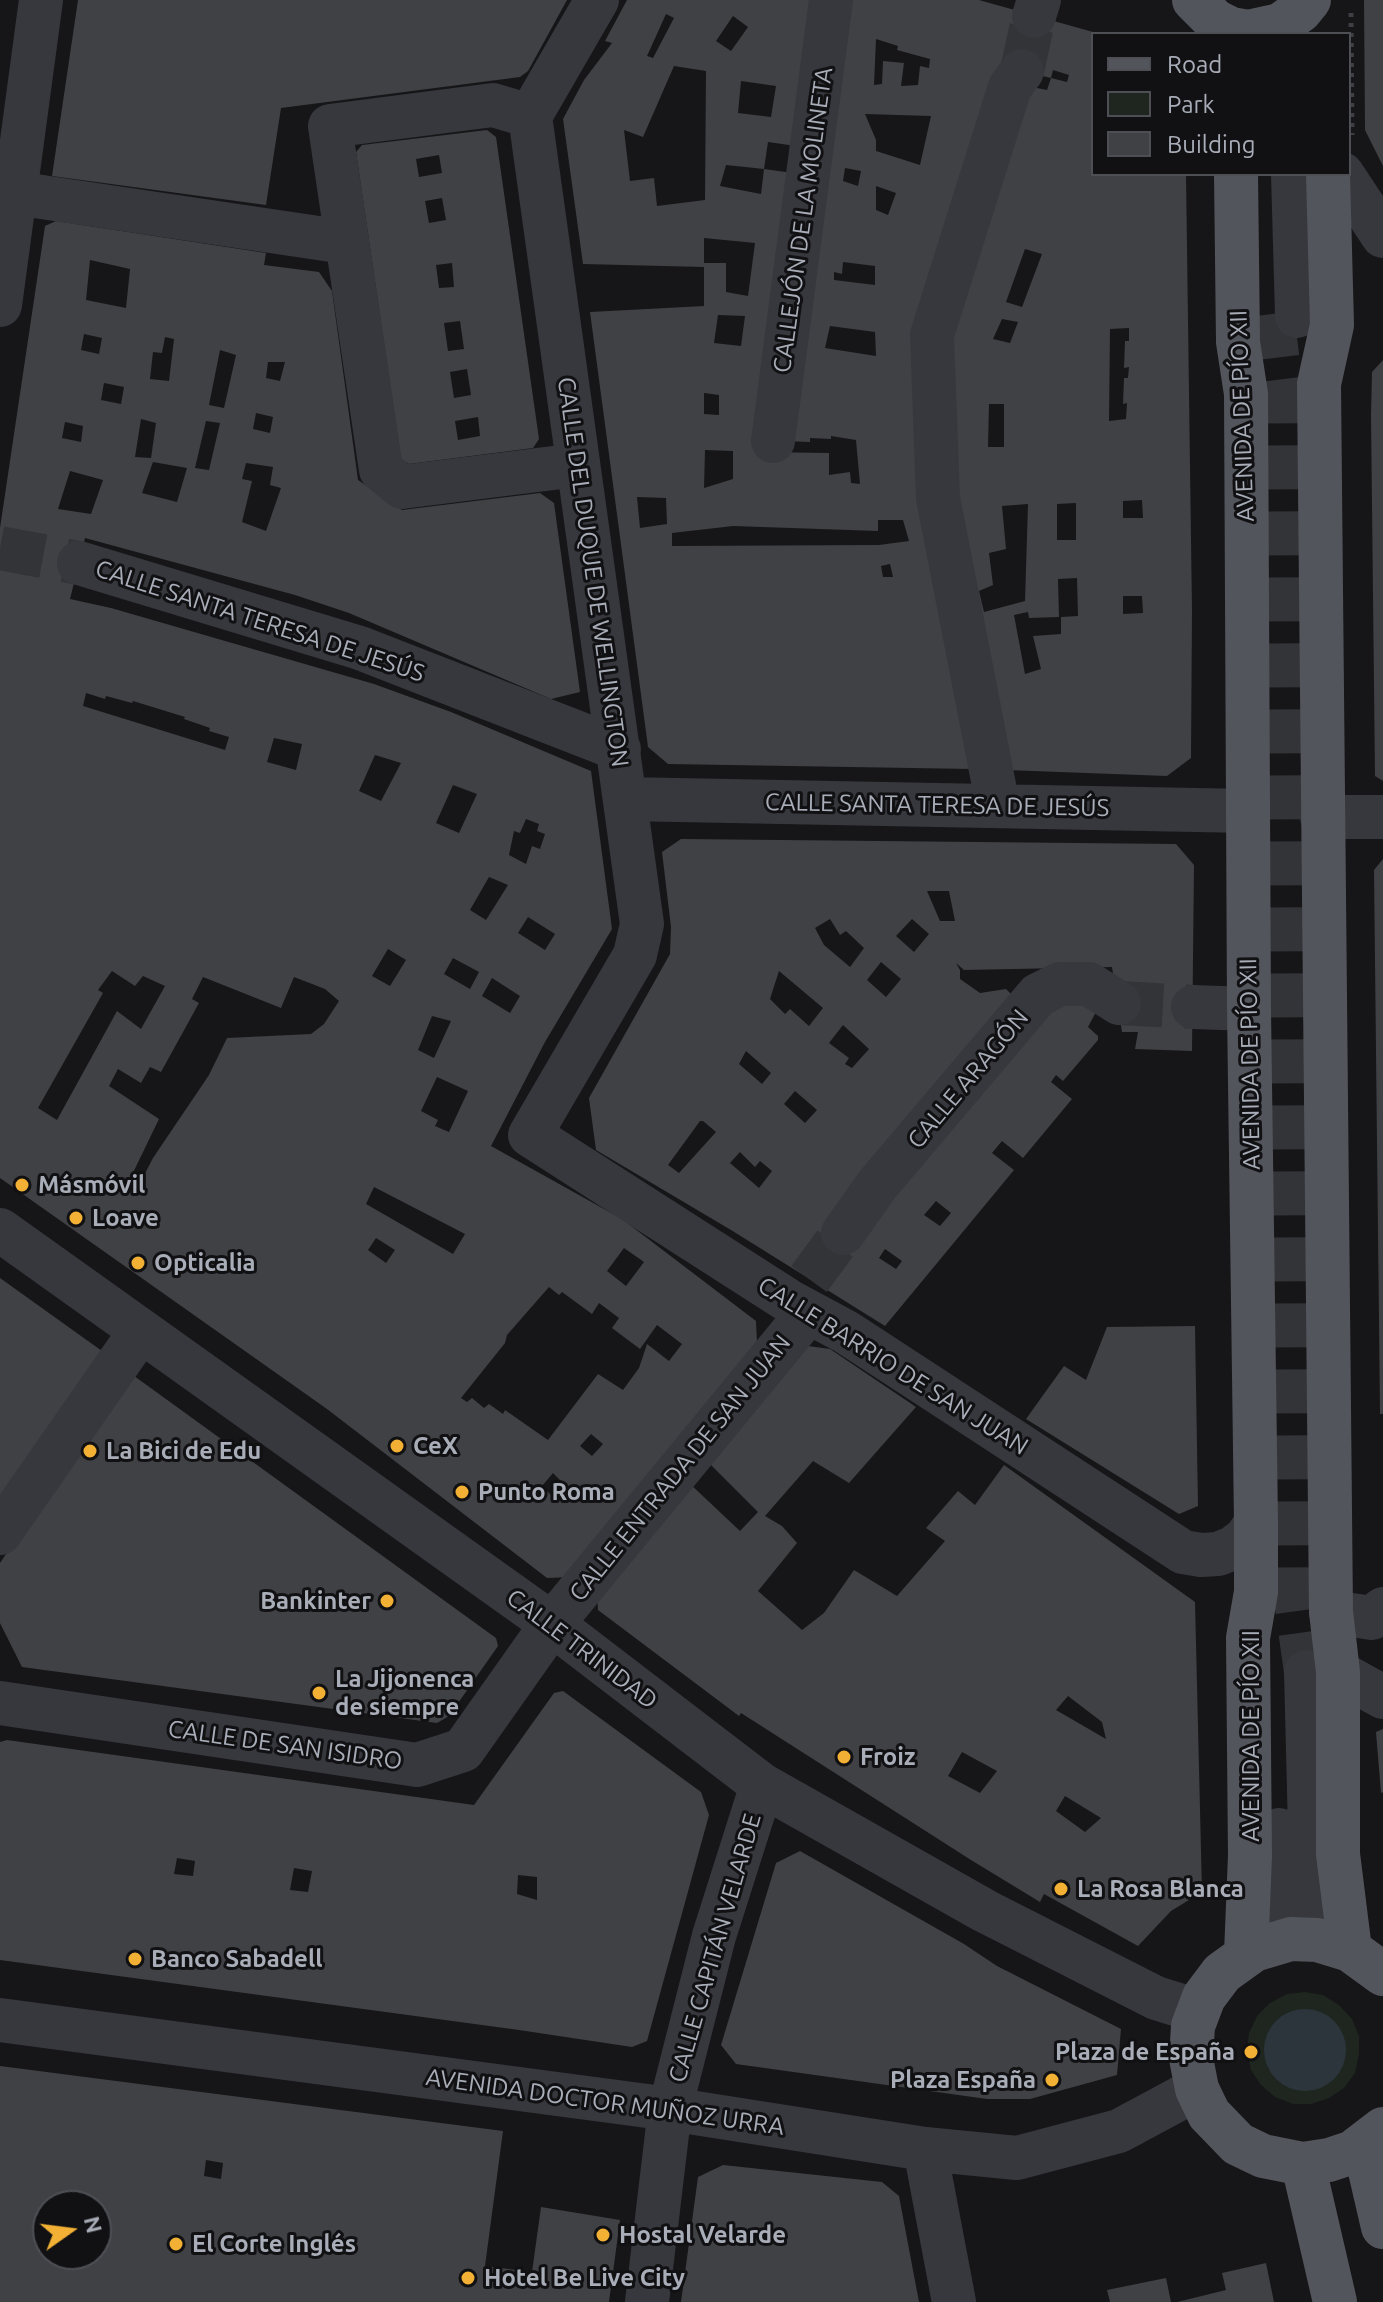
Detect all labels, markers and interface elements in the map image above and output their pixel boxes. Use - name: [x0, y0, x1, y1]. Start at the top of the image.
- legend: [1091, 32, 1351, 176]
- text: Road: [1167, 51, 1222, 78]
- street label: CALLEJÓN DE LA MOLINETA: [767, 65, 839, 375]
- text: Park: [1167, 91, 1215, 118]
- text: Building: [1167, 131, 1255, 158]
- street label: AVENIDA DE PÍO XII: [1224, 310, 1260, 522]
- street label: CALLE DEL DUQUE DE WELLINGTON: [551, 375, 635, 769]
- street label: CALLE SANTA TERESA DE JESÚS: [92, 554, 428, 688]
- street label: CALLE SANTA TERESA DE JESÚS: [765, 788, 1109, 822]
- street label: AVENIDA DE PÍO XII: [1234, 958, 1266, 1170]
- street label: CALLE ARAGÓN: [902, 1004, 1034, 1154]
- place label: Másmóvil: [38, 1171, 145, 1199]
- marker: Másmóvil: [13, 1176, 31, 1194]
- place label: Loave: [92, 1204, 159, 1232]
- marker: Loave: [67, 1209, 85, 1227]
- place label: Opticalia: [154, 1249, 256, 1277]
- marker: Opticalia: [129, 1254, 147, 1272]
- street label: CALLE BARRIO DE SAN JUAN: [753, 1271, 1033, 1461]
- street label: CALLE ENTRADA DE SAN JUAN: [563, 1329, 797, 1607]
- place label: CeX: [413, 1432, 458, 1460]
- place label: La Bici de Edu: [106, 1437, 261, 1465]
- marker: CeX: [388, 1437, 406, 1455]
- marker: La Bici de Edu: [81, 1442, 99, 1460]
- place label: Punto Roma: [478, 1478, 615, 1506]
- marker: Punto Roma: [453, 1483, 471, 1501]
- street label: CALLE TRINIDAD: [501, 1583, 663, 1715]
- place label: Bankinter: [260, 1587, 371, 1615]
- marker: Bankinter: [378, 1592, 396, 1610]
- street label: AVENIDA DE PÍO XII: [1237, 1630, 1265, 1842]
- place label: La Jijonenca de siempre: [335, 1665, 474, 1721]
- marker: La Jijonenca de siempre: [310, 1684, 328, 1702]
- street label: CALLE DE SAN ISIDRO: [166, 1714, 404, 1776]
- place label: Froiz: [860, 1743, 916, 1771]
- marker: Froiz: [835, 1748, 853, 1766]
- street label: CALLE CAPITÁN VELARDE: [663, 1810, 767, 2086]
- place label: La Rosa Blanca: [1077, 1875, 1244, 1903]
- marker: La Rosa Blanca: [1052, 1880, 1070, 1898]
- place label: Banco Sabadell: [151, 1945, 322, 1973]
- marker: Banco Sabadell: [126, 1950, 144, 1968]
- place label: Plaza de España: [1055, 2038, 1235, 2066]
- marker: Plaza de España: [1242, 2043, 1260, 2061]
- street label: AVENIDA DOCTOR MUÑOZ URRA: [424, 2063, 786, 2141]
- place label: Plaza España: [890, 2066, 1036, 2094]
- marker: Plaza España: [1043, 2071, 1061, 2089]
- north arrow: [32, 2190, 112, 2270]
- text: N: [80, 2214, 108, 2236]
- place label: Hostal Velarde: [619, 2221, 786, 2249]
- marker: Hostal Velarde: [594, 2226, 612, 2244]
- place label: El Corte Inglés: [192, 2230, 356, 2258]
- marker: El Corte Inglés: [167, 2235, 185, 2253]
- place label: Hotel Be Live City: [484, 2264, 685, 2292]
- marker: Hotel Be Live City: [459, 2269, 477, 2287]

